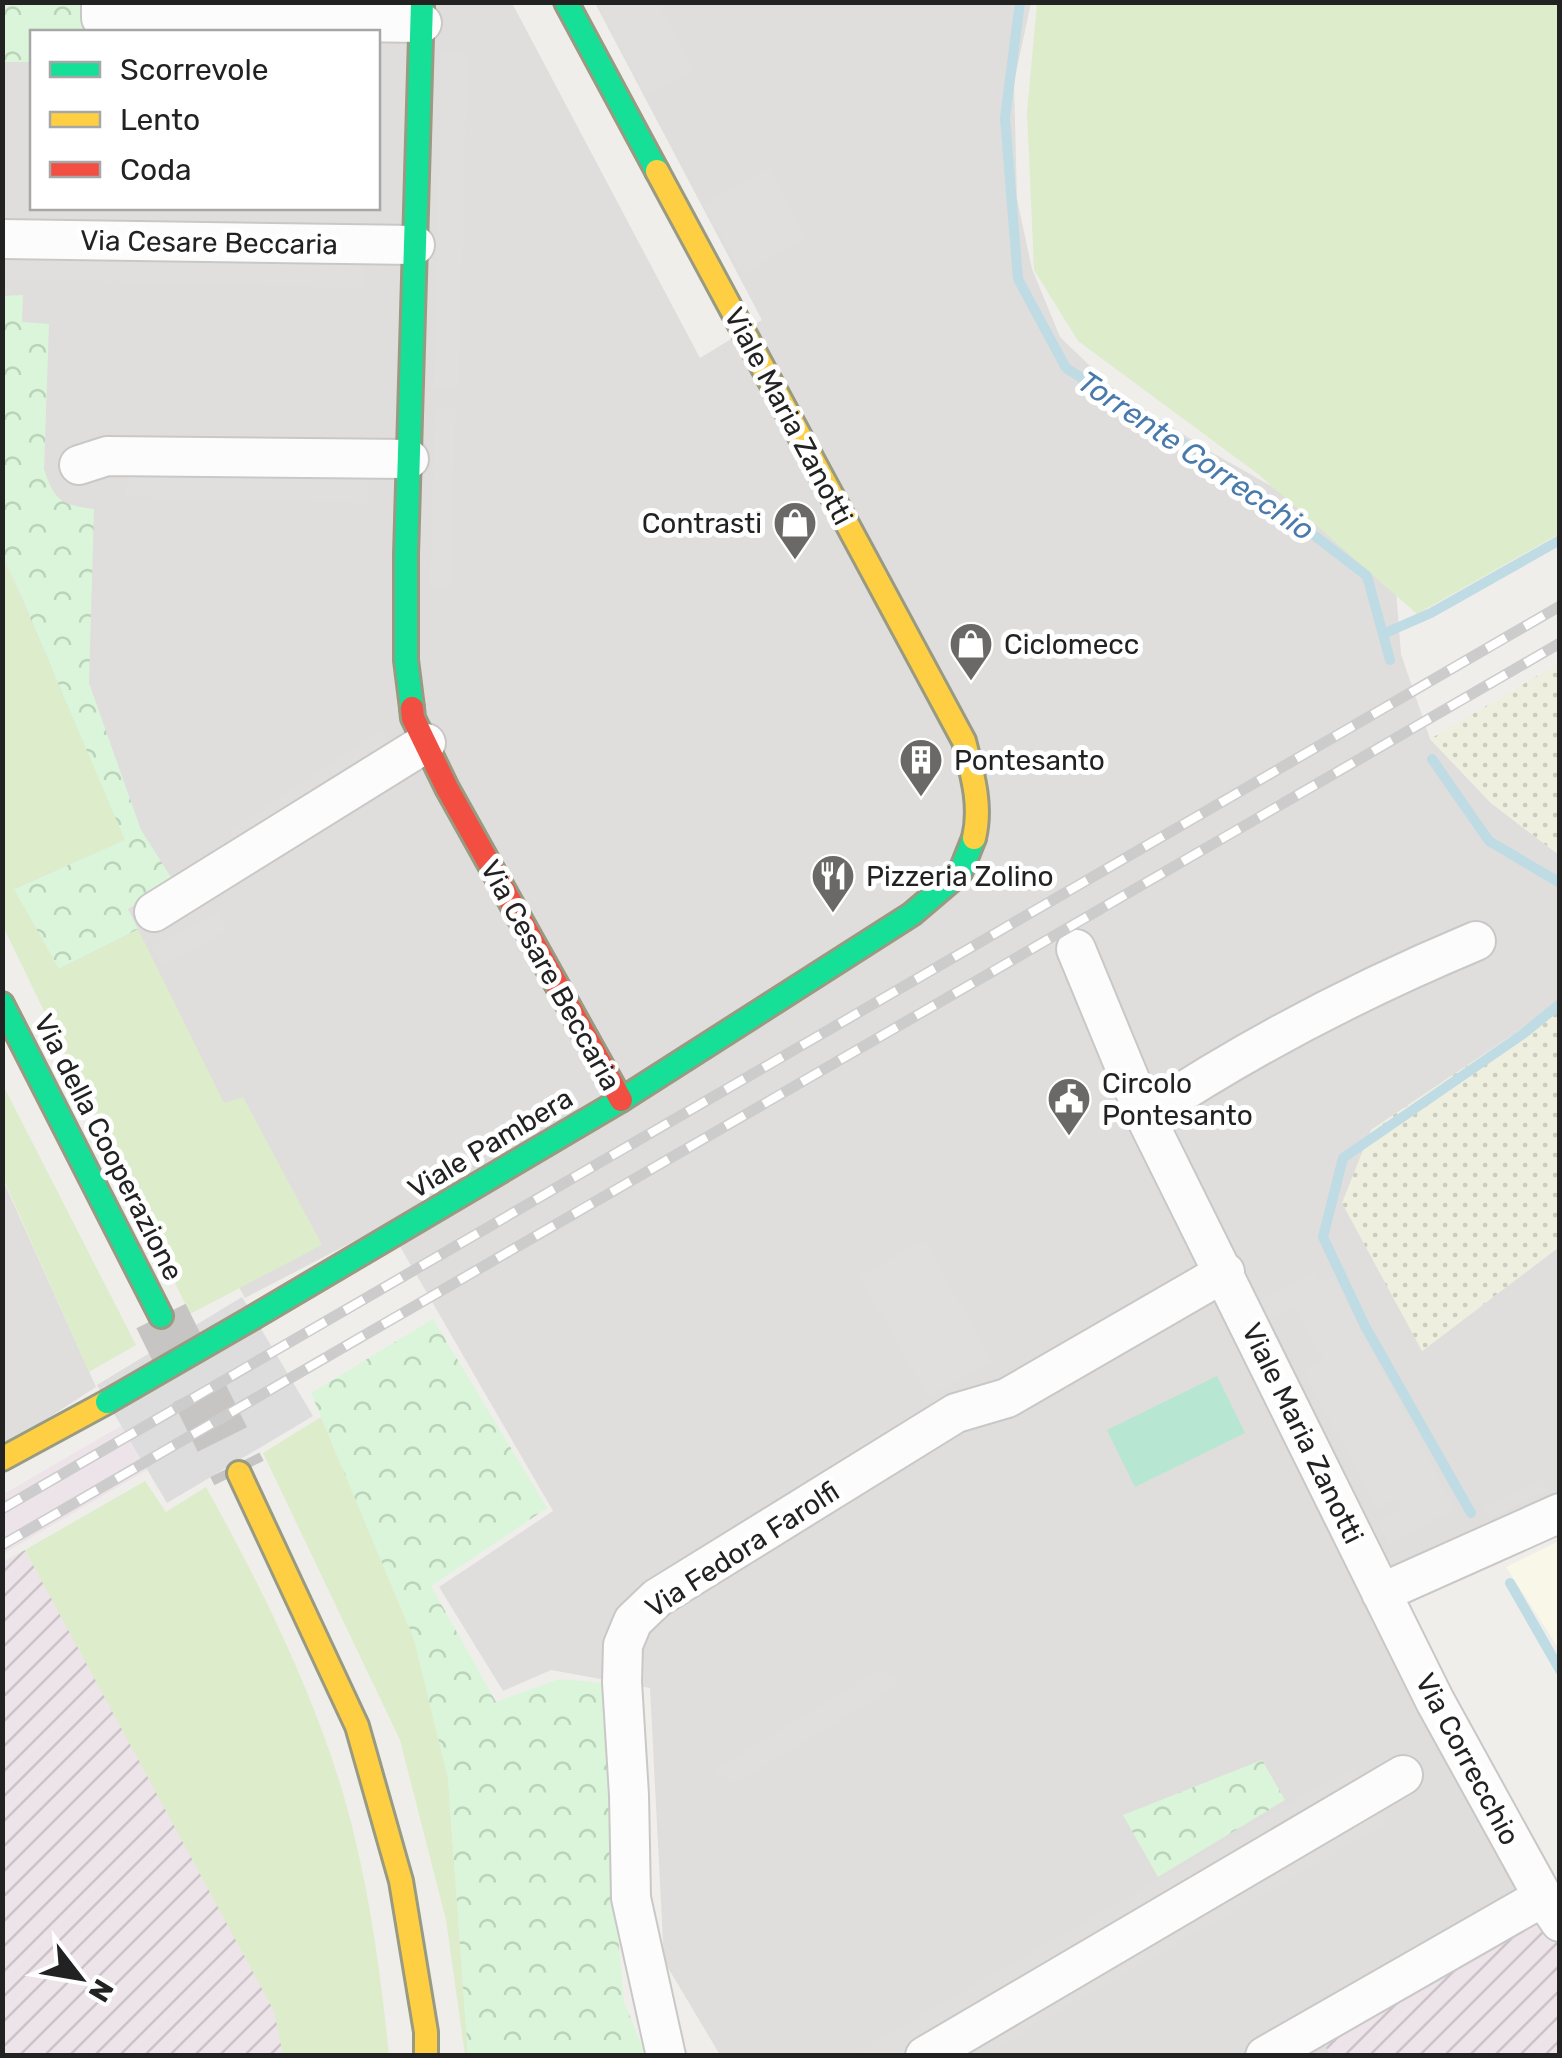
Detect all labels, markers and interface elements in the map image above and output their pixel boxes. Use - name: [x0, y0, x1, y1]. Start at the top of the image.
- legend: [30, 30, 380, 210]
- text: Scorrevole: [120, 52, 269, 88]
- text: Lento: [120, 102, 200, 138]
- text: Coda: [120, 152, 192, 188]
- street label: Via Cesare Beccaria: [80, 224, 338, 261]
- street label: Viale Maria Zanotti: [717, 302, 860, 530]
- water label: Torrente Correcchio: [1071, 364, 1321, 548]
- shop icon: Contrasti: [772, 500, 818, 561]
- place label: Contrasti: [642, 507, 762, 540]
- shop icon: Ciclomecc: [948, 621, 994, 682]
- place label: Ciclomecc: [1004, 628, 1139, 661]
- building icon: Pontesanto: [898, 737, 944, 798]
- place label: Pontesanto: [954, 744, 1105, 777]
- restaurant icon: Pizzeria Zolino: [810, 853, 856, 914]
- street label: Via Cesare Beccaria: [474, 854, 628, 1096]
- place label: Pizzeria Zolino: [866, 860, 1054, 893]
- street label: Via della Cooperazione: [27, 1009, 190, 1286]
- place label: Circolo Pontesanto: [1102, 1067, 1253, 1132]
- public building icon: Circolo Pontesanto: [1046, 1076, 1092, 1137]
- street label: Viale Pambera: [402, 1081, 579, 1205]
- street label: Viale Maria Zanotti: [1235, 1318, 1370, 1549]
- street label: Via Fedora Farolfi: [639, 1475, 845, 1624]
- street label: Via Correcchio: [1408, 1668, 1527, 1851]
- north arrow: [30, 1928, 130, 2028]
- text: N: [82, 1973, 120, 2008]

